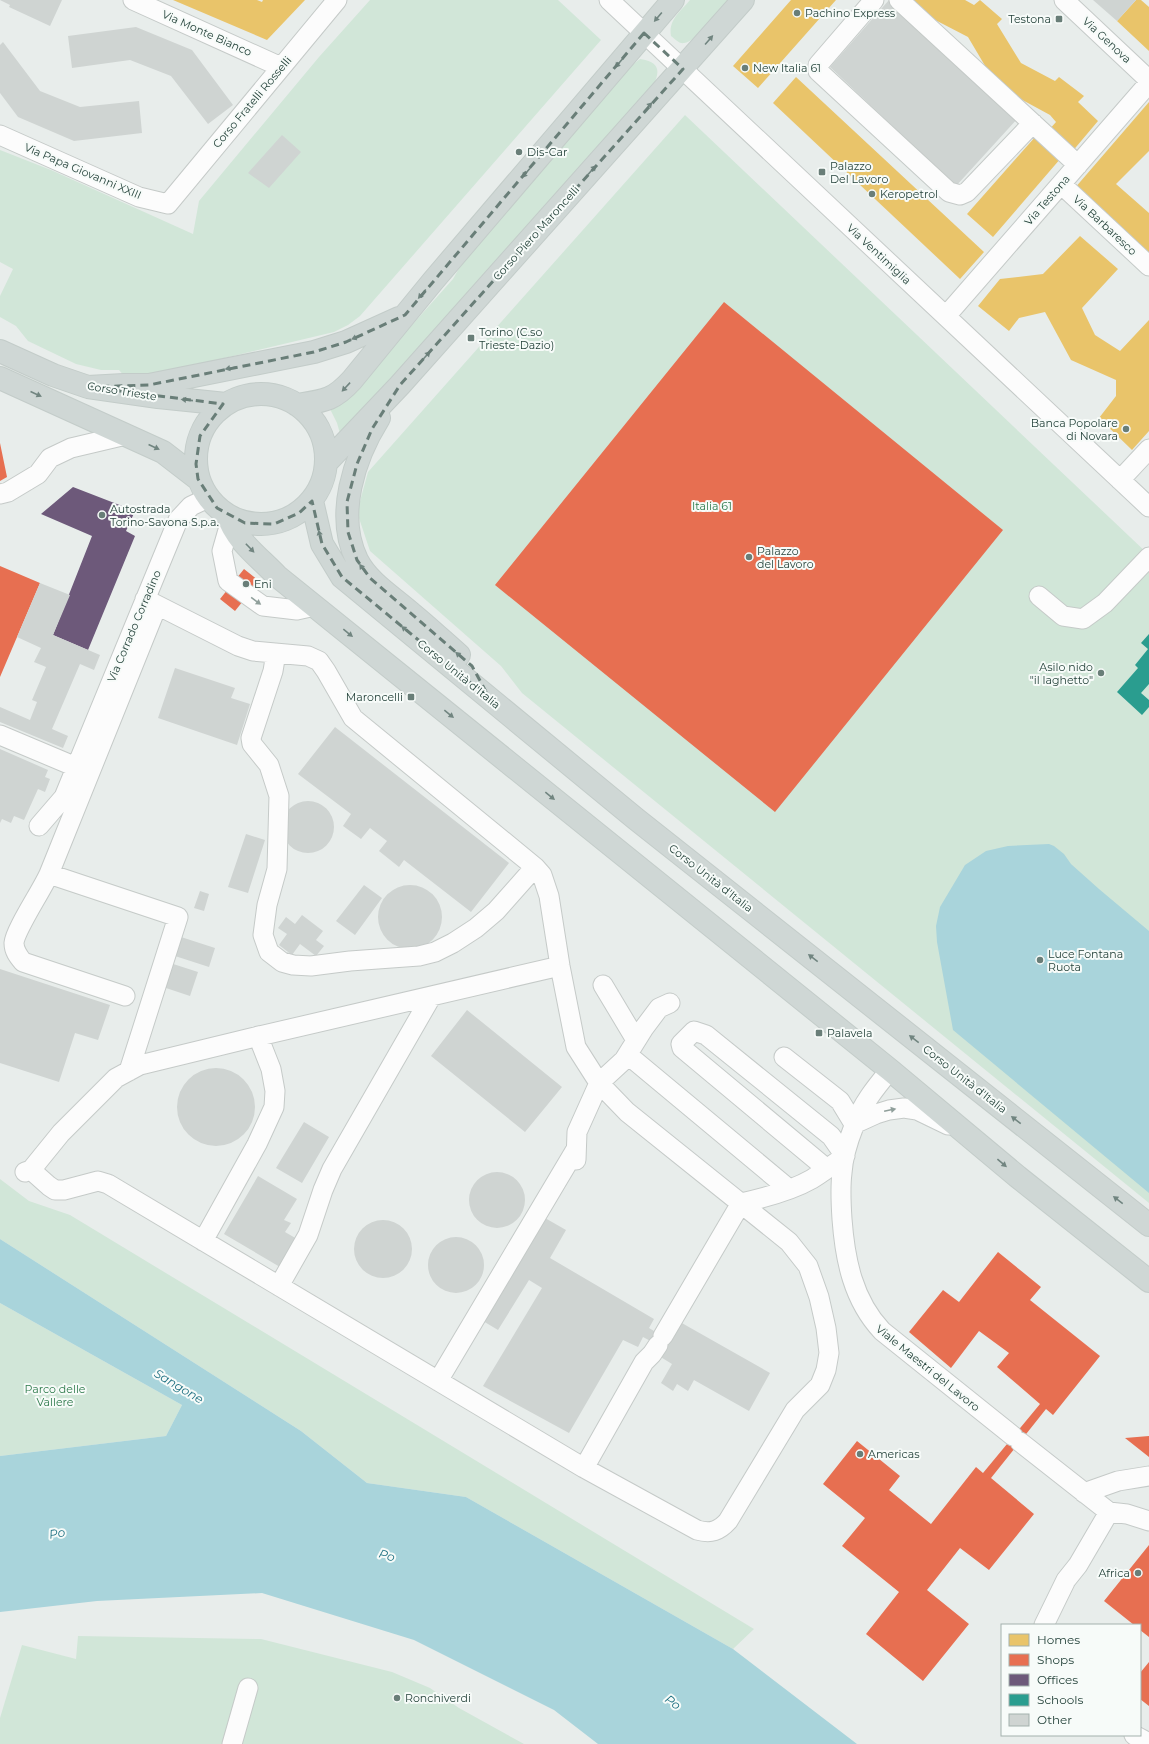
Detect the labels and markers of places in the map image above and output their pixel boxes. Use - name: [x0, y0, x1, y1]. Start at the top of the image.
- place label: Pachino Express: [805, 6, 896, 20]
- marker: Pachino Express: [792, 8, 802, 18]
- place label: Testona: [1008, 12, 1051, 26]
- marker: Testona: [1054, 14, 1064, 24]
- place label: New Italia 61: [753, 61, 821, 75]
- marker: New Italia 61: [740, 63, 750, 73]
- place label: Dis-Car: [527, 145, 567, 159]
- marker: Dis-Car: [514, 147, 524, 157]
- place label: Palazzo Del Lavoro: [830, 159, 888, 186]
- marker: Palazzo Del Lavoro: [817, 167, 827, 177]
- place label: Keropetrol: [880, 187, 938, 201]
- marker: Keropetrol: [867, 189, 877, 199]
- place label: Torino (C.so Trieste-Dazio): [479, 325, 554, 352]
- marker: Torino (C.so Trieste-Dazio): [466, 333, 476, 343]
- place label: Banca Popolare di Novara: [1031, 416, 1118, 443]
- marker: Banca Popolare di Novara: [1121, 424, 1131, 434]
- place label: Autostrada Torino-Savona S.p.a.: [110, 502, 219, 529]
- marker: Autostrada Torino-Savona S.p.a.: [97, 510, 107, 520]
- place label: Palazzo del Lavoro: [757, 544, 814, 571]
- marker: Palazzo del Lavoro: [744, 552, 754, 562]
- place label: Eni: [254, 577, 272, 591]
- marker: Eni: [241, 579, 251, 589]
- place label: Asilo nido "il laghetto": [1030, 660, 1093, 687]
- marker: Asilo nido "il laghetto": [1096, 668, 1106, 678]
- place label: Maroncelli: [346, 690, 403, 704]
- marker: Maroncelli: [406, 692, 416, 702]
- place label: Luce Fontana Ruota: [1048, 947, 1123, 974]
- marker: Luce Fontana Ruota: [1035, 955, 1045, 965]
- place label: Palavela: [827, 1026, 872, 1040]
- marker: Palavela: [814, 1028, 824, 1038]
- place label: Americas: [868, 1447, 920, 1461]
- marker: Americas: [855, 1449, 865, 1459]
- place label: Africa: [1098, 1566, 1130, 1580]
- marker: Africa: [1133, 1568, 1143, 1578]
- place label: Ronchiverdi: [405, 1691, 471, 1705]
- marker: Ronchiverdi: [392, 1693, 402, 1703]

